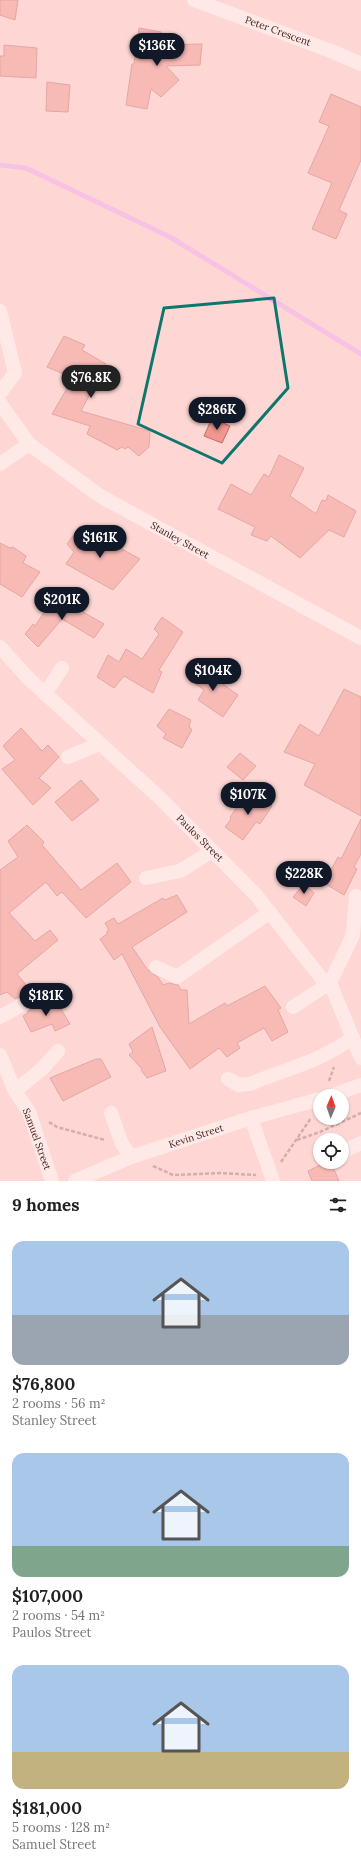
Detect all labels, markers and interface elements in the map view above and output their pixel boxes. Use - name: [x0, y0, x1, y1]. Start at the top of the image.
- street label: Peter Crescent: [243, 13, 313, 49]
- pin: $136K: [129, 33, 185, 67]
- text: $136K: [139, 37, 175, 54]
- pin: $76.8K: [58, 365, 124, 399]
- text: $76.8K: [71, 369, 111, 386]
- pin: $286K: [189, 397, 245, 431]
- text: $286K: [198, 401, 236, 418]
- street label: Stanley Street: [148, 519, 212, 562]
- pin: $161K: [72, 525, 128, 559]
- text: $161K: [83, 529, 117, 546]
- pin: $201K: [34, 587, 90, 621]
- text: $201K: [43, 591, 81, 608]
- pin: $104K: [185, 658, 241, 692]
- text: $104K: [194, 662, 232, 679]
- pin: $107K: [220, 782, 276, 816]
- text: $107K: [230, 786, 266, 803]
- street label: Paulos Street: [174, 812, 226, 864]
- pin: $228K: [276, 861, 332, 895]
- text: $228K: [285, 865, 323, 882]
- pin: $181K: [18, 983, 74, 1017]
- text: $181K: [29, 987, 63, 1004]
- north arrow: [313, 1089, 349, 1125]
- map controls: [313, 1089, 349, 1169]
- street label: Samuel Street: [20, 1106, 54, 1172]
- street label: Kevin Street: [167, 1121, 225, 1151]
- button: locate: [313, 1133, 349, 1169]
- text: 9 homes: [12, 1194, 79, 1216]
- icon: filters: [327, 1194, 349, 1216]
- icon: home: [145, 1267, 217, 1339]
- text: $76,800: [12, 1373, 75, 1395]
- text: 2 rooms · 56 m²: [12, 1395, 106, 1412]
- text: Stanley Street: [12, 1412, 97, 1429]
- icon: home: [145, 1479, 217, 1551]
- text: $107,000: [12, 1585, 83, 1607]
- text: 2 rooms · 54 m²: [12, 1607, 105, 1624]
- text: Paulos Street: [12, 1624, 92, 1641]
- icon: home: [145, 1691, 217, 1763]
- text: $181,000: [12, 1797, 82, 1819]
- text: 5 rooms · 128 m²: [12, 1819, 110, 1836]
- text: Samuel Street: [12, 1836, 96, 1853]

